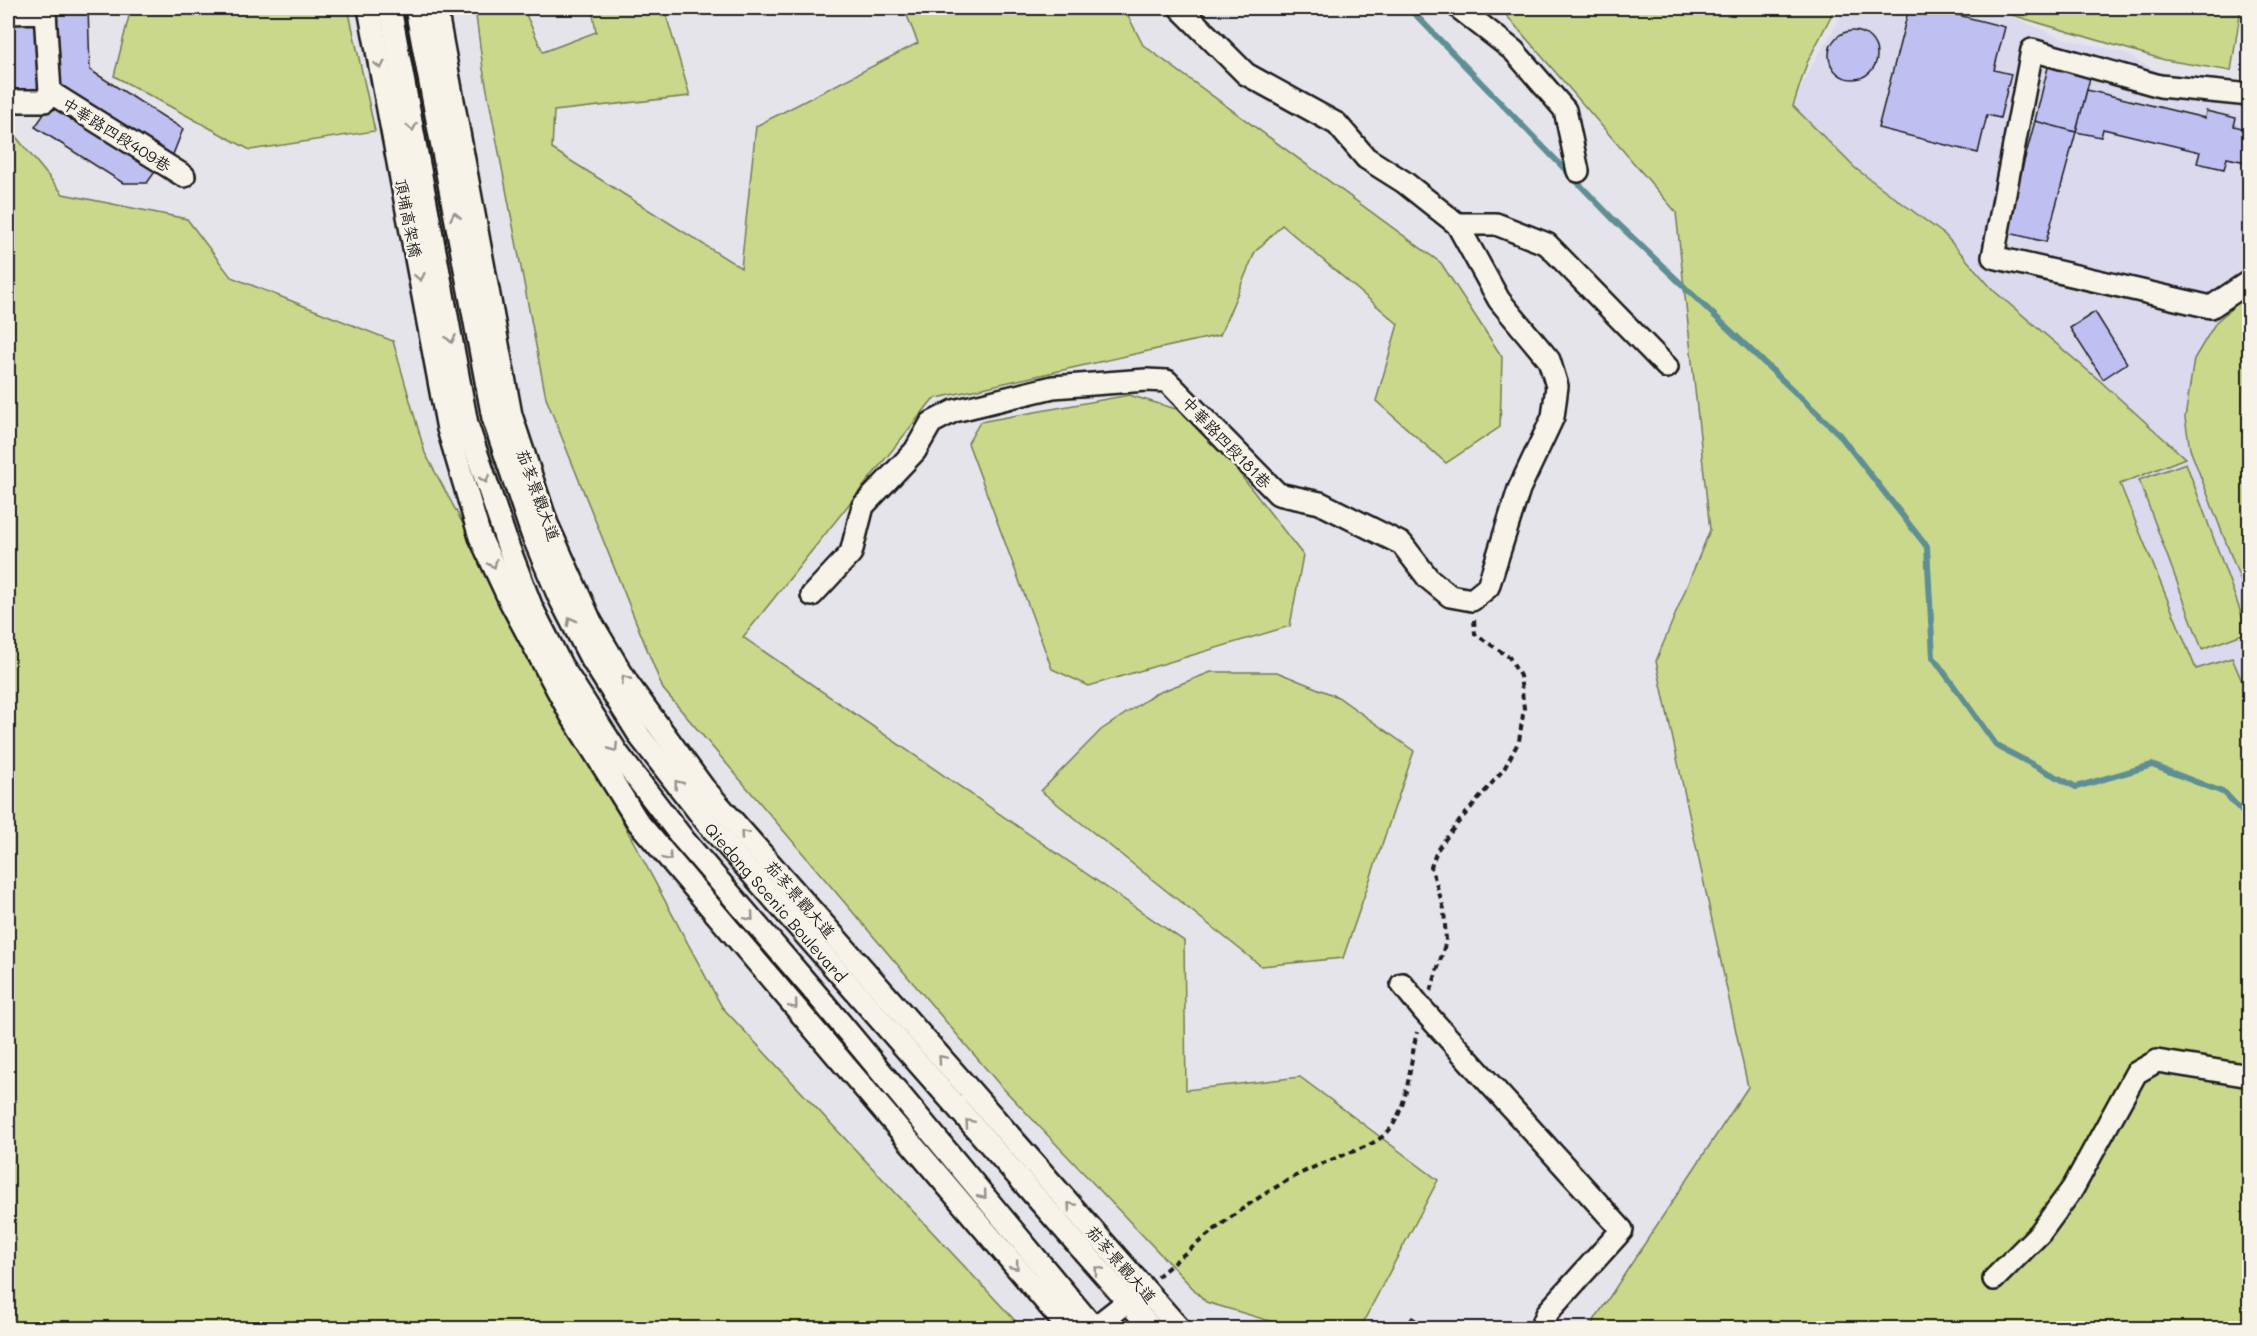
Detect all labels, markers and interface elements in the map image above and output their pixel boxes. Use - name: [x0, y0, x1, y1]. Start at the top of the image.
- one-way arrow: [373, 60, 386, 70]
- street label: 中華路四段409巷: [59, 92, 175, 176]
- one-way arrow: [405, 122, 418, 132]
- street label: 頂埔高架橋: [391, 177, 427, 259]
- one-way arrow: [449, 211, 462, 221]
- one-way arrow: [413, 272, 426, 282]
- one-way arrow: [444, 334, 457, 344]
- street label: 中華路四段181巷: [1178, 392, 1276, 492]
- street label: 茄苳景觀大道: [513, 446, 565, 544]
- one-way arrow: [478, 473, 491, 484]
- one-way arrow: [485, 557, 497, 568]
- one-way arrow: [567, 617, 578, 628]
- one-way arrow: [621, 675, 633, 685]
- one-way arrow: [607, 742, 618, 753]
- one-way arrow: [674, 780, 685, 791]
- street label: Qiedong Scenic Boulevard: [701, 818, 852, 986]
- one-way arrow: [740, 830, 751, 841]
- one-way arrow: [660, 850, 671, 861]
- street label: 茄苳景觀大道: [762, 856, 840, 942]
- one-way arrow: [742, 910, 753, 921]
- one-way arrow: [787, 998, 798, 1009]
- one-way arrow: [938, 1055, 949, 1066]
- one-way arrow: [965, 1119, 976, 1130]
- one-way arrow: [976, 1188, 987, 1199]
- one-way arrow: [1067, 1202, 1078, 1213]
- street label: 茄苳景觀大道: [1083, 1221, 1161, 1307]
- one-way arrow: [1008, 1259, 1019, 1270]
- one-way arrow: [1094, 1266, 1105, 1276]

